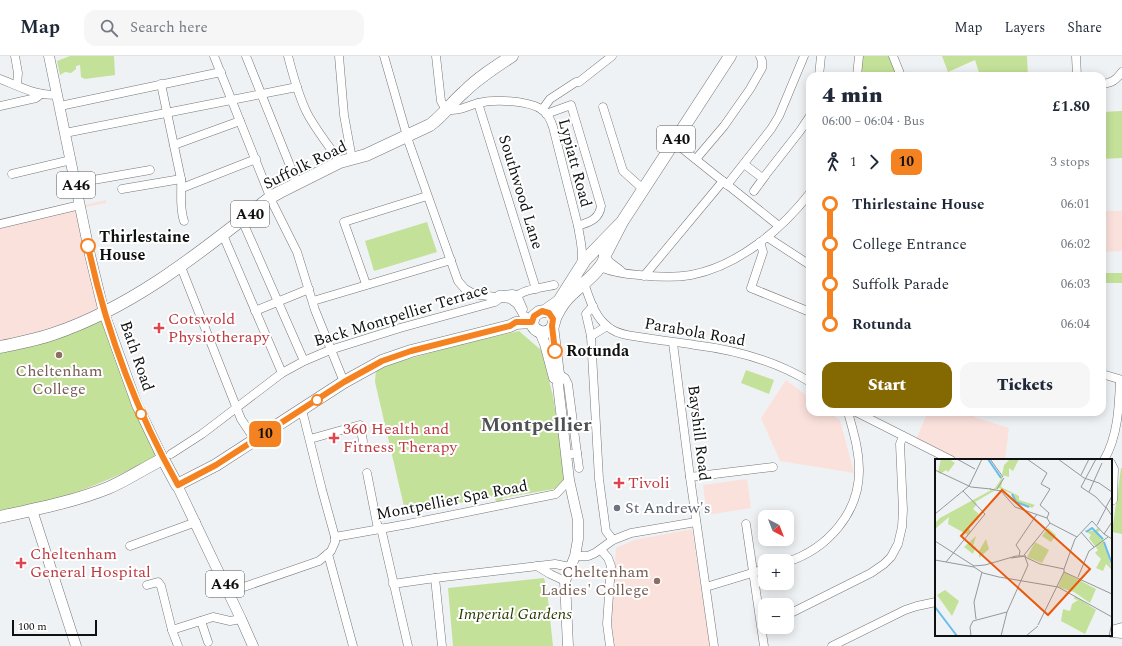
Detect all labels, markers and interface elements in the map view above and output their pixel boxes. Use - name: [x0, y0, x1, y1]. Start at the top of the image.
- search box: [84, 10, 364, 46]
- text: Map: [20, 13, 60, 42]
- text: Search here: [130, 16, 208, 39]
- icon: search: [98, 17, 120, 39]
- text: Map: [954, 17, 983, 38]
- text: Layers: [1005, 17, 1045, 38]
- text: Share: [1067, 17, 1102, 38]
- text: 4 min: [822, 79, 883, 112]
- text: £1.80: [1052, 95, 1090, 118]
- text: 06:00 – 06:04 · Bus: [822, 111, 925, 131]
- street label: Lypiatt Road: [552, 116, 598, 210]
- road number: A40: [657, 126, 695, 152]
- street label: Southwood Lane: [492, 132, 550, 252]
- street label: Suffolk Road: [259, 134, 351, 196]
- icon: walk: [822, 151, 844, 173]
- icon: forward: [863, 151, 885, 173]
- text: 10: [899, 151, 914, 172]
- text: 1: [850, 152, 857, 172]
- text: 3 stops: [1050, 152, 1090, 172]
- road number: A46: [57, 172, 95, 198]
- text: Thirlestaine House: [852, 193, 985, 216]
- text: 06:01: [1061, 194, 1090, 214]
- road number: A40: [231, 201, 269, 227]
- place label: Thirlestaine House: [99, 225, 190, 267]
- text: College Entrance: [852, 233, 967, 256]
- text: 06:02: [1061, 234, 1090, 254]
- marker: Thirlestaine House: [80, 238, 96, 254]
- text: Suffolk Parade: [852, 273, 949, 296]
- text: 06:03: [1061, 274, 1090, 294]
- street label: Back Montpellier Terrace: [311, 277, 491, 353]
- place label: Cotswold Physiotherapy: [168, 307, 271, 349]
- street label: Parabola Road: [643, 311, 747, 353]
- text: Rotunda: [852, 313, 911, 336]
- text: 06:04: [1061, 314, 1090, 334]
- street label: Bath Road: [114, 317, 160, 395]
- marker: Cotswold Physiotherapy: [153, 322, 165, 334]
- place label: Rotunda: [566, 339, 630, 363]
- marker: Rotunda: [547, 343, 563, 359]
- marker: Cheltenham College: [54, 350, 64, 360]
- place label: Cheltenham College: [16, 359, 103, 401]
- button: Start: [822, 362, 952, 408]
- button: Tickets: [960, 362, 1090, 408]
- street label: Bayshill Road: [681, 384, 717, 482]
- unlabelled marker: [311, 394, 323, 406]
- unlabelled marker: [135, 408, 147, 420]
- district label: Montpellier: [480, 410, 592, 440]
- place label: 360 Health and Fitness Therapy: [343, 417, 458, 459]
- line badge: 10: [247, 421, 283, 447]
- text: 10: [257, 423, 273, 444]
- marker: 360 Health and Fitness Therapy: [328, 432, 340, 444]
- inset map: [935, 459, 1112, 636]
- place label: Tivoli: [628, 471, 670, 495]
- street label: Montpellier Spa Road: [374, 474, 530, 526]
- marker: Tivoli: [613, 477, 625, 489]
- place label: St Andrew's: [625, 496, 711, 520]
- marker: St Andrew's: [612, 503, 622, 513]
- north arrow: [758, 510, 794, 546]
- map controls: [758, 510, 794, 634]
- place label: Cheltenham General Hospital: [30, 542, 151, 584]
- button: +: [758, 554, 794, 590]
- marker: Cheltenham General Hospital: [15, 557, 27, 569]
- place label: Cheltenham Ladies' College: [541, 560, 649, 602]
- road number: A46: [206, 571, 244, 597]
- marker: Cheltenham Ladies' College: [652, 576, 662, 586]
- button: −: [758, 598, 794, 634]
- park label: Imperial Gardens: [458, 602, 572, 626]
- scale bar: [12, 618, 97, 637]
- text: 100 m: [18, 618, 47, 635]

